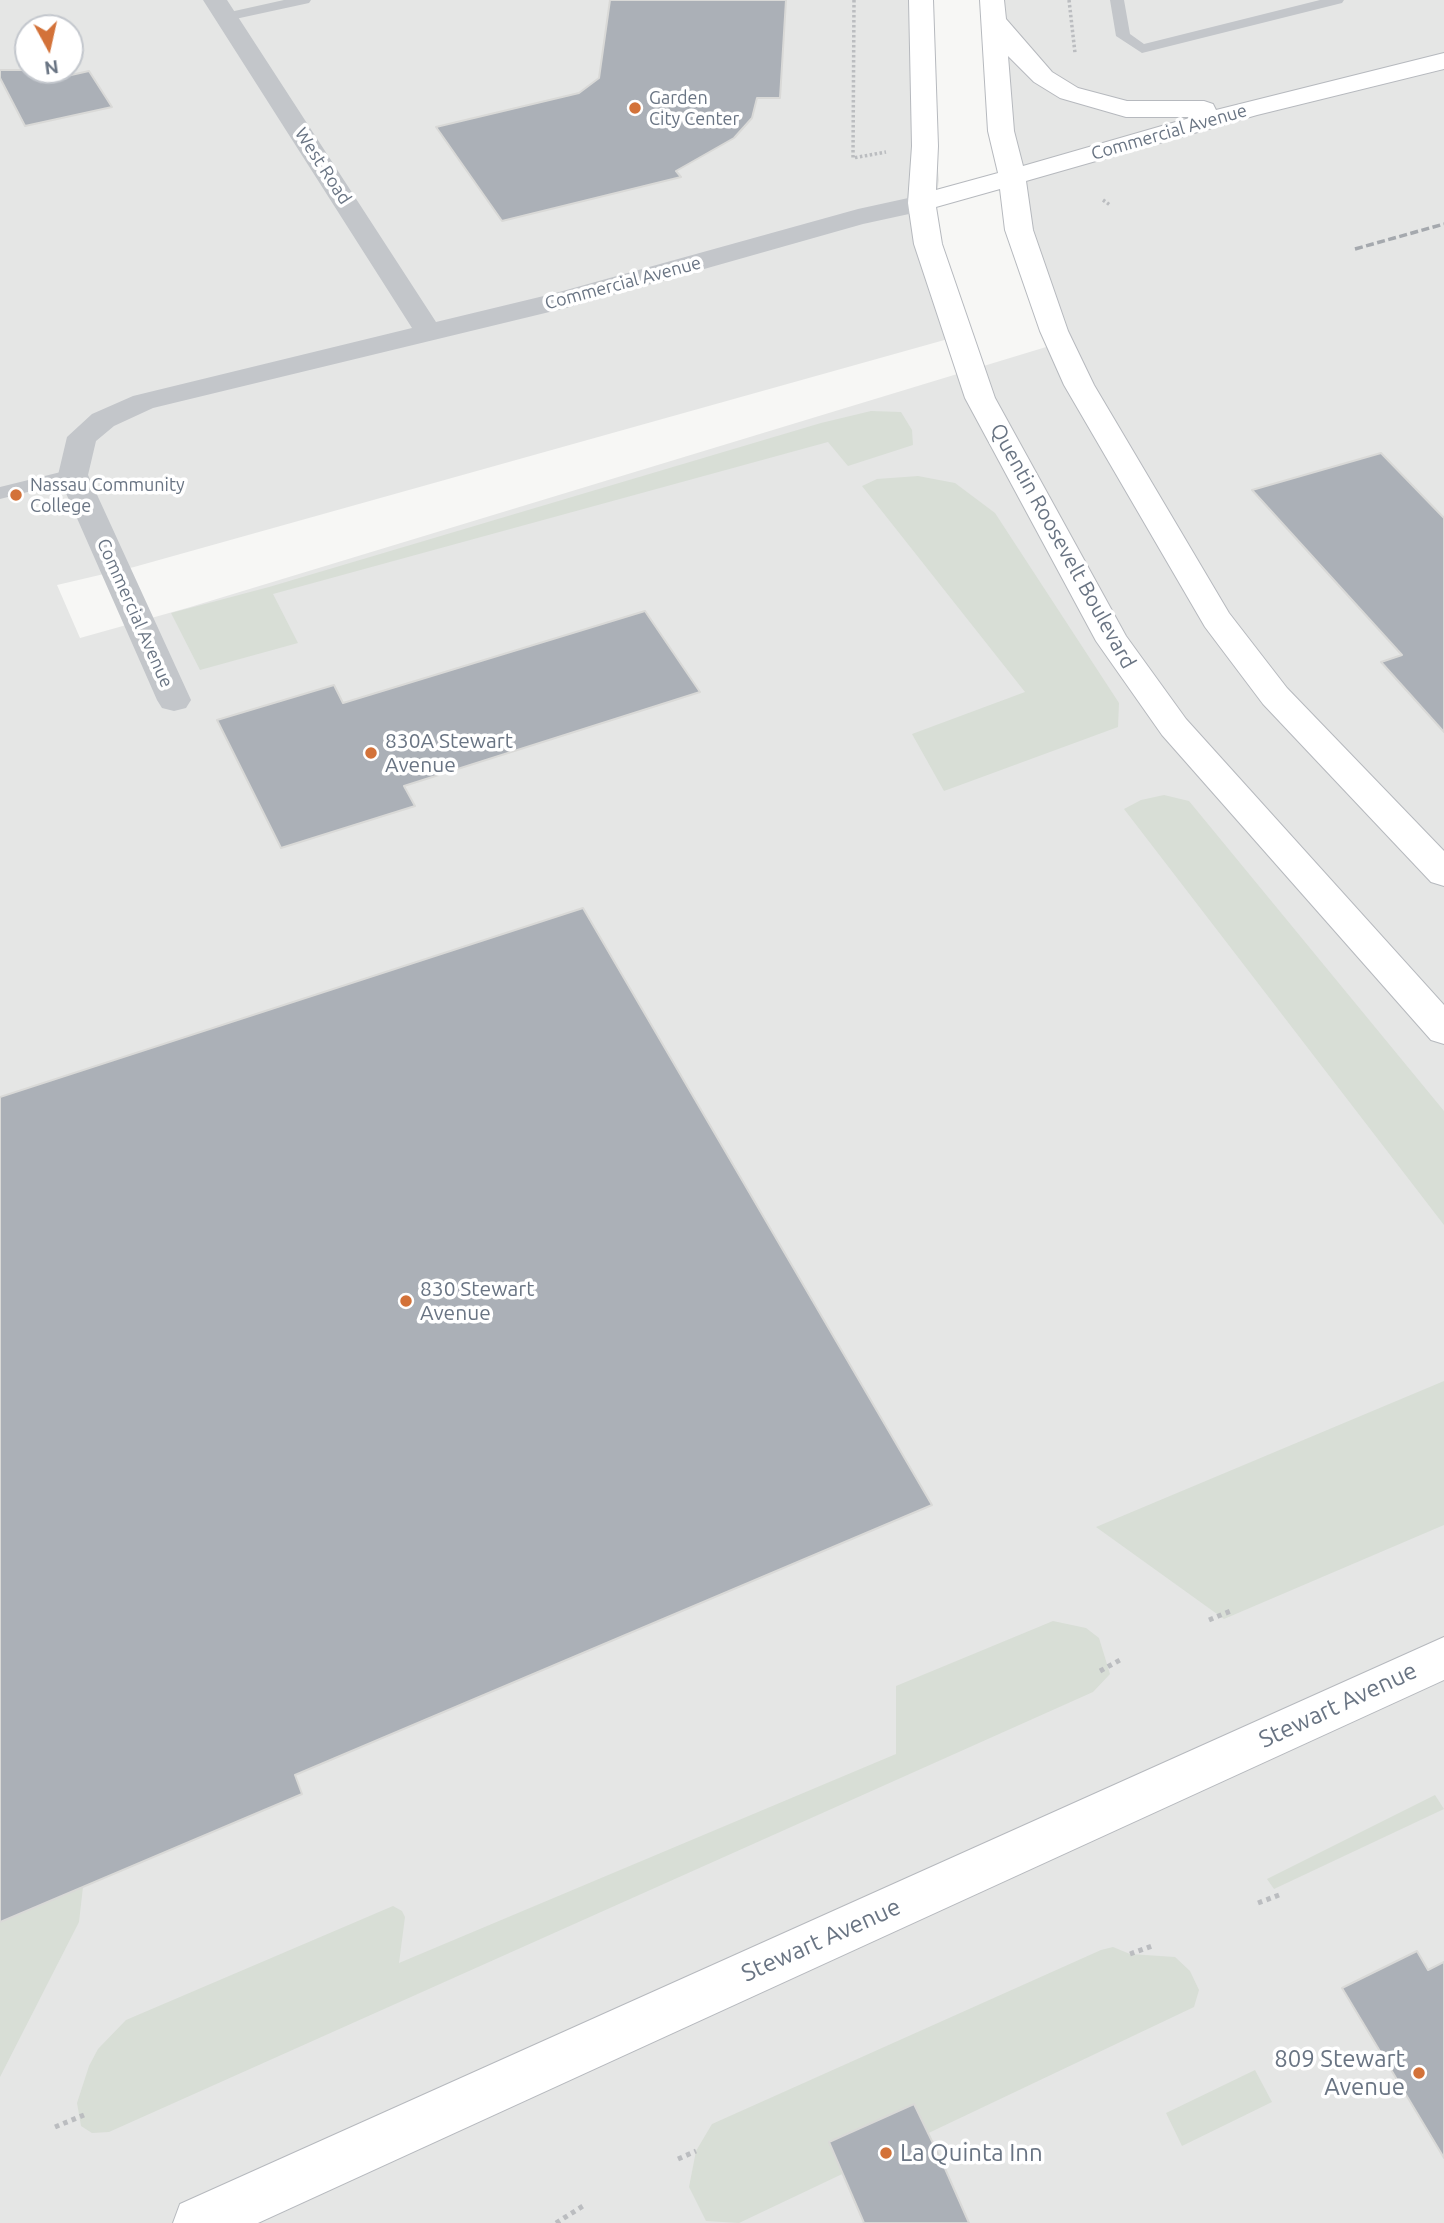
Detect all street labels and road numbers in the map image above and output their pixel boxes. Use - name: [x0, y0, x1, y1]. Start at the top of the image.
- street label: Commercial Avenue: [1089, 99, 1249, 165]
- street label: West Road: [290, 124, 356, 208]
- street label: Commercial Avenue: [543, 252, 703, 314]
- street label: Quentin Roosevelt Boulevard: [985, 419, 1141, 673]
- street label: Commercial Avenue: [92, 535, 178, 691]
- street label: Stewart Avenue: [1254, 1656, 1422, 1754]
- street label: Stewart Avenue: [737, 1892, 905, 1988]

